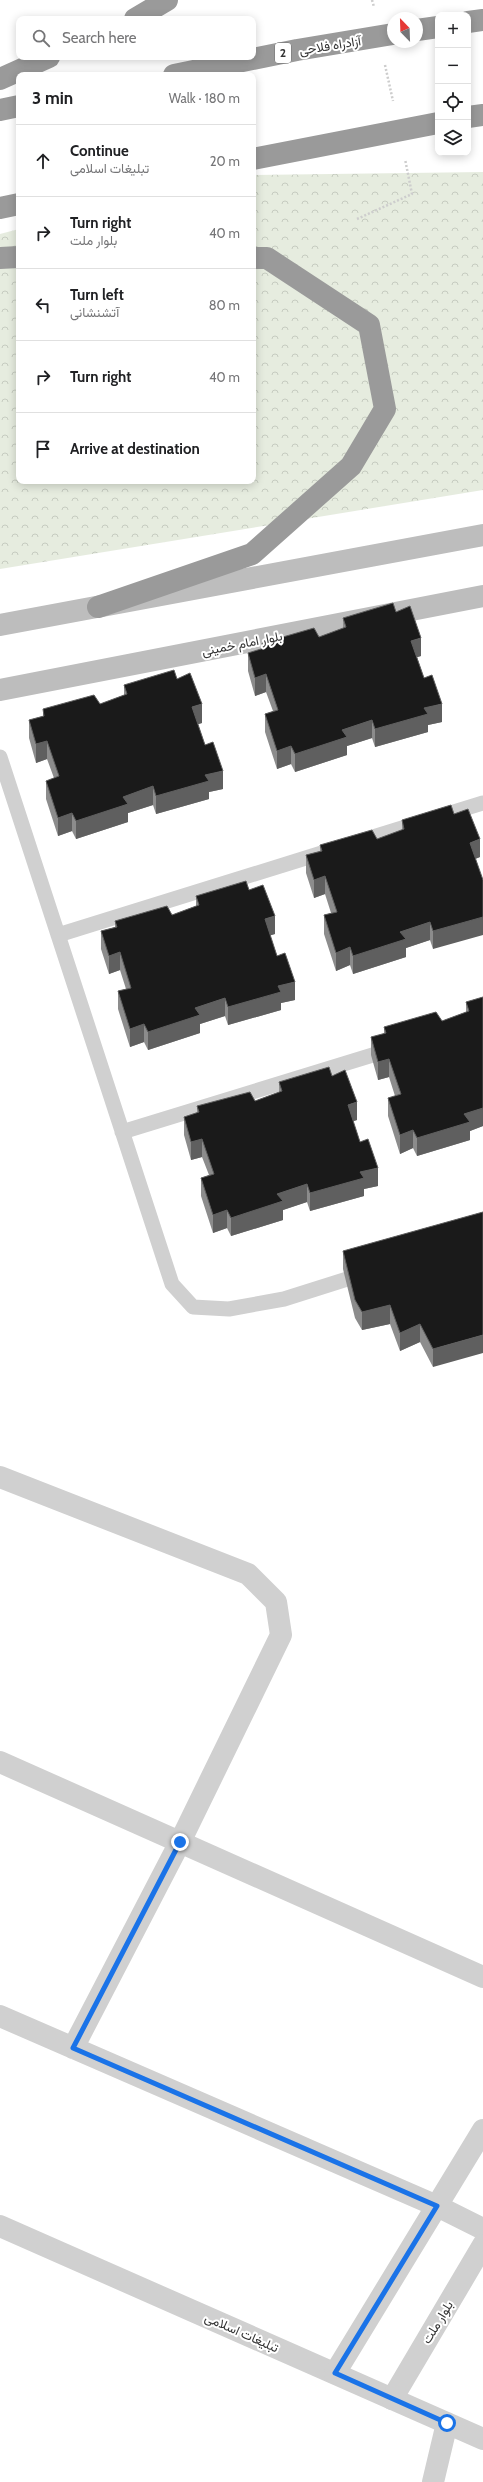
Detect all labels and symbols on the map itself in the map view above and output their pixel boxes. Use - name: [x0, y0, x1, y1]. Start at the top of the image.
- north arrow: [387, 12, 423, 48]
- street label: آزادراه فلاحی: [298, 32, 363, 59]
- road number: 2: [275, 43, 291, 63]
- street label: بلوار امام خمینی: [200, 627, 284, 660]
- route end: [171, 1833, 189, 1851]
- street label: بلوار ملت: [418, 2297, 457, 2347]
- street label: تبلیغات اسلامی: [202, 2309, 281, 2356]
- route start: [438, 2414, 456, 2432]

